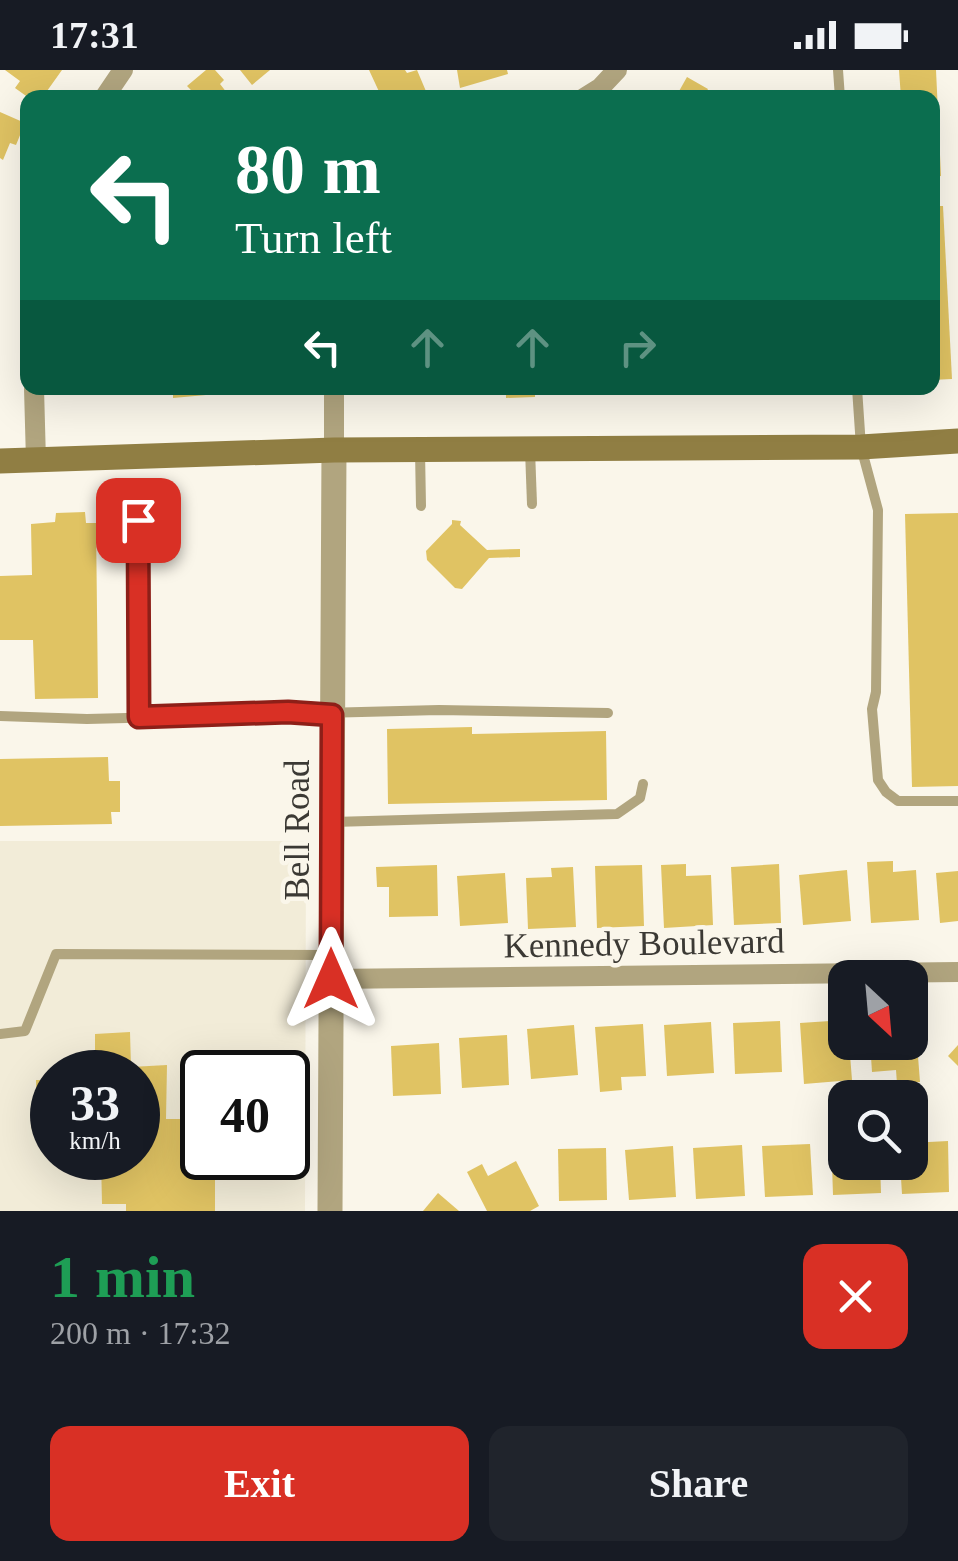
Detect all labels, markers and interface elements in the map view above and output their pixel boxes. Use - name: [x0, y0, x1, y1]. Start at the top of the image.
- text: 17:31: [50, 14, 139, 56]
- icon: left: [70, 130, 200, 260]
- text: 80 m: [235, 131, 381, 208]
- text: Turn left: [235, 213, 392, 263]
- icon: left: [295, 320, 350, 375]
- icon: ahead: [400, 320, 455, 375]
- icon: ahead: [505, 320, 560, 375]
- icon: right: [610, 320, 665, 375]
- pin: [96, 478, 181, 563]
- icon: arrive: [111, 493, 166, 548]
- street label: Bell Road: [278, 759, 317, 900]
- street label: Kennedy Boulevard: [503, 922, 785, 965]
- position arrow: [279, 927, 383, 1031]
- north arrow: [828, 960, 928, 1060]
- map controls: [828, 960, 928, 1180]
- speed limit sign: 40: [180, 1050, 310, 1180]
- text: 33: [70, 1075, 120, 1131]
- button: search: [828, 1080, 928, 1180]
- text: km/h: [69, 1127, 121, 1154]
- text: 1 min: [50, 1244, 195, 1310]
- button: close: [803, 1244, 908, 1349]
- text: 200 m · 17:32: [50, 1315, 230, 1351]
- button: Exit: [50, 1426, 469, 1541]
- button: Share: [489, 1426, 908, 1541]

